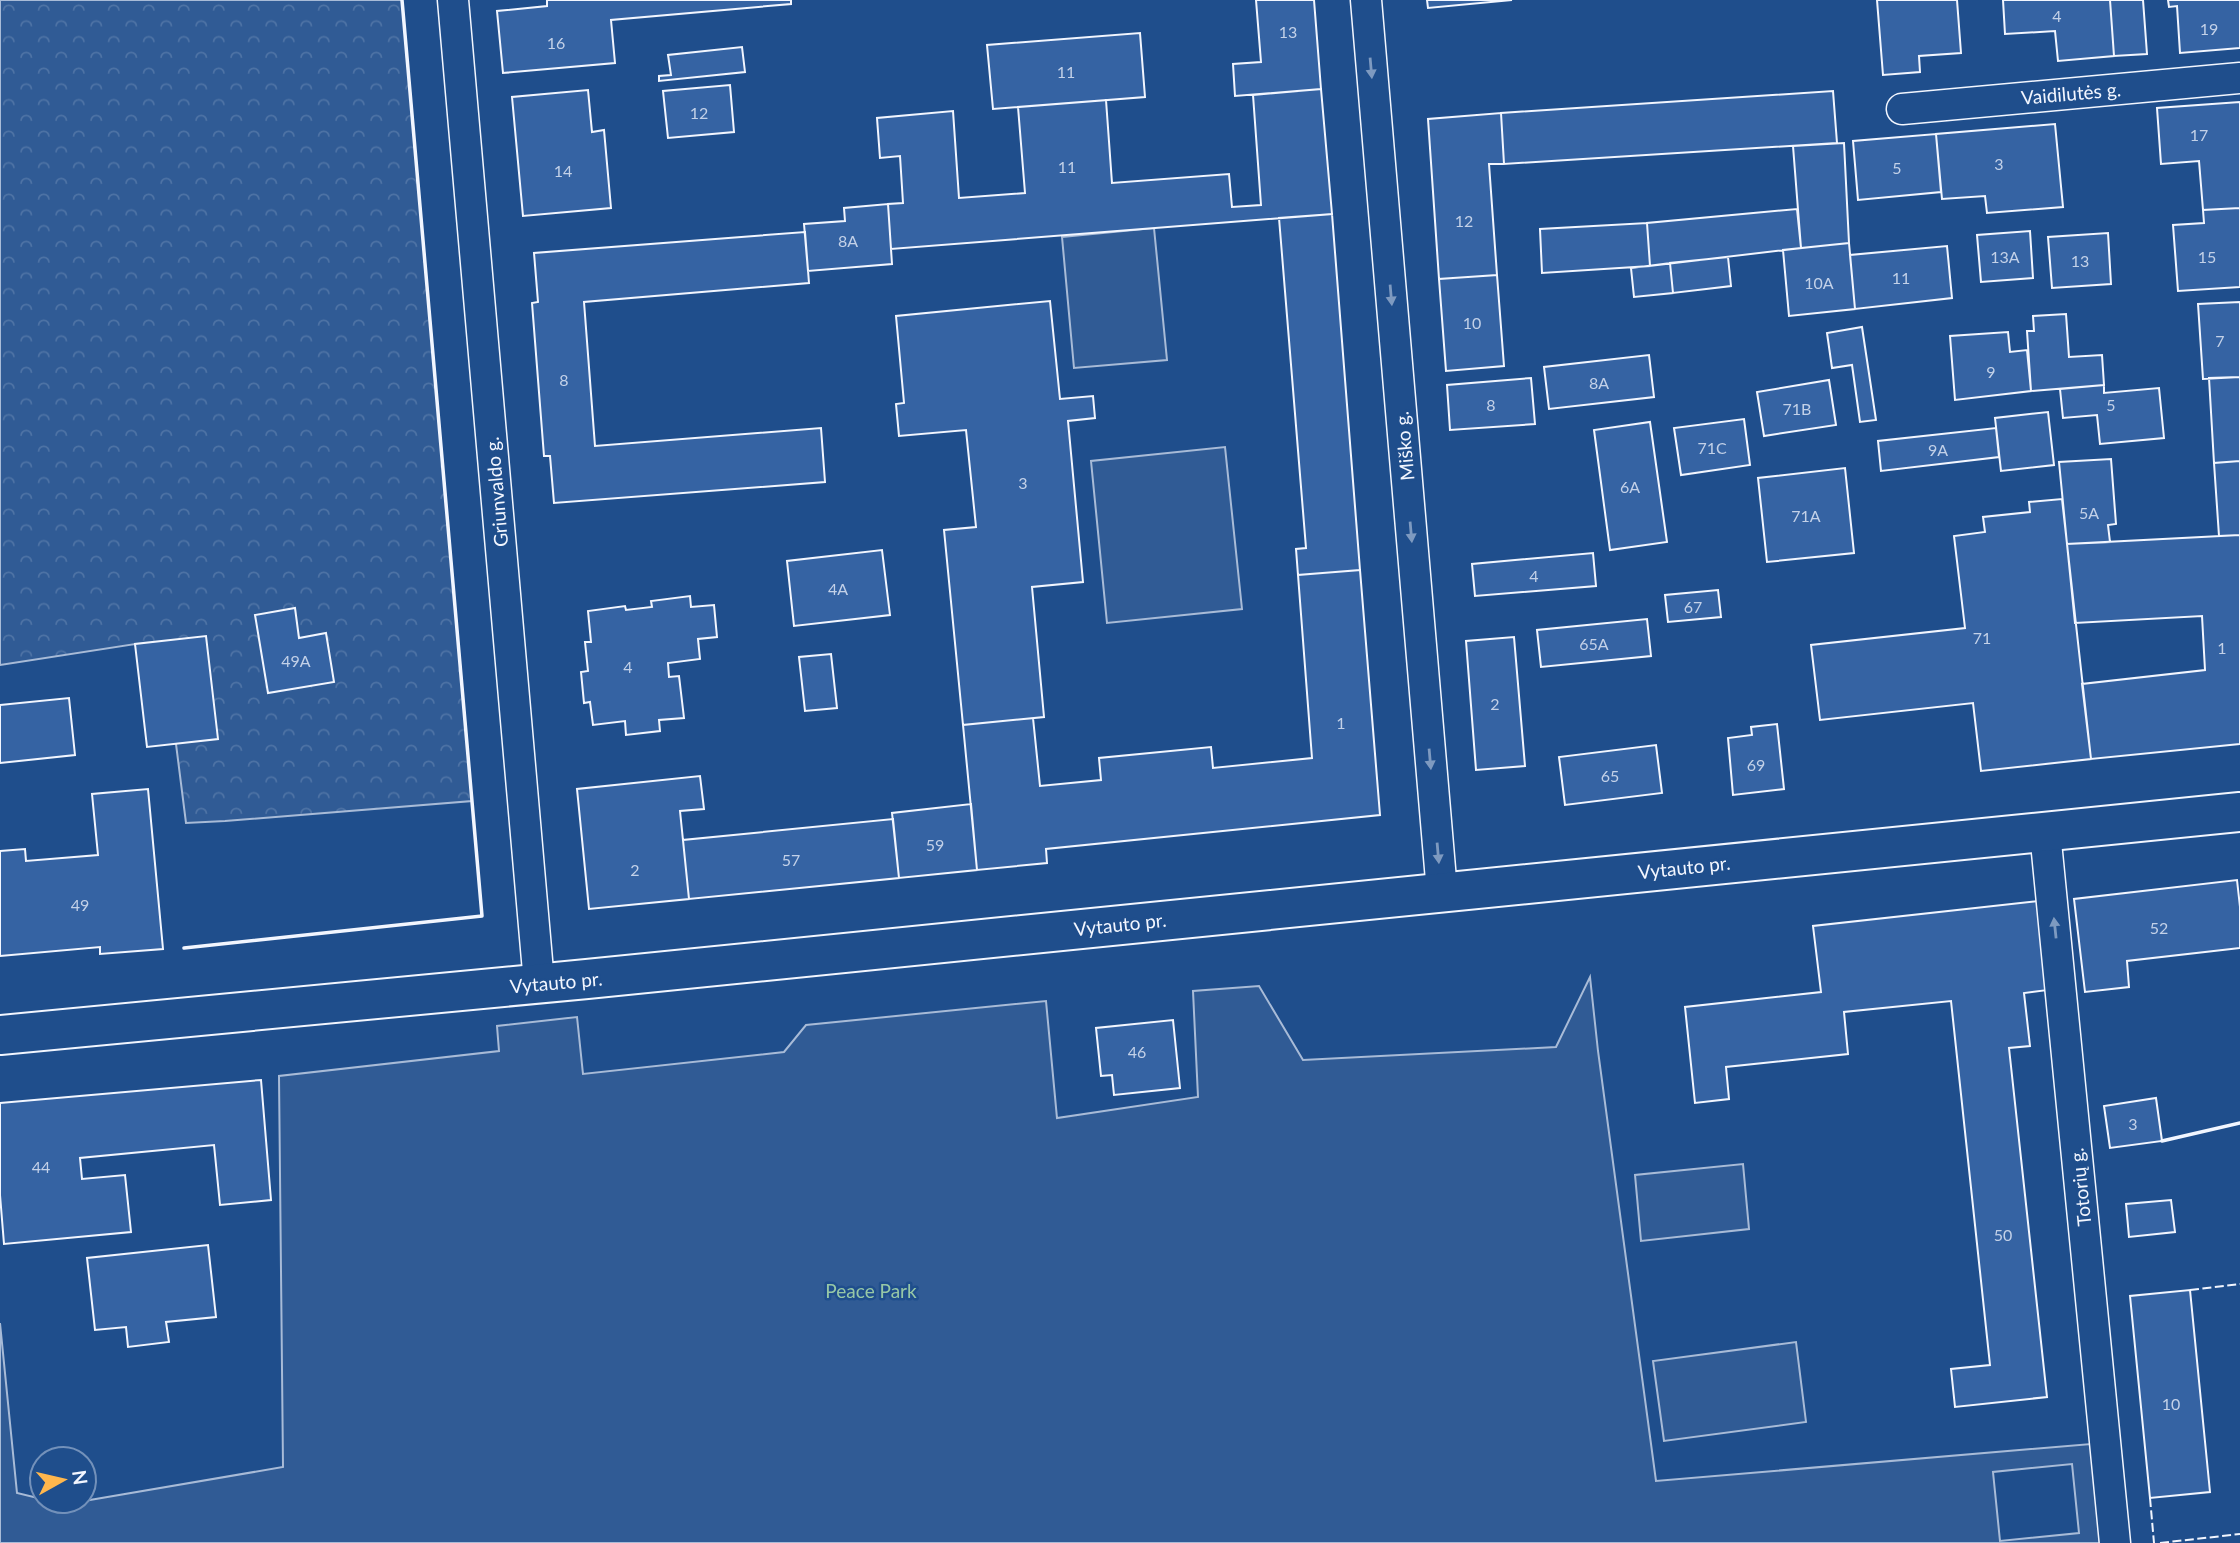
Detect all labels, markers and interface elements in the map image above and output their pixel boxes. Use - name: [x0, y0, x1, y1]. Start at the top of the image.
- house number: 4: [2052, 6, 2062, 25]
- house number: 19: [2200, 19, 2218, 38]
- house number: 13: [1279, 22, 1297, 41]
- house number: 16: [547, 33, 565, 52]
- one-way arrow: [1366, 57, 1377, 79]
- house number: 11: [1057, 62, 1075, 81]
- street label: Vaidilutės g.: [2020, 77, 2122, 109]
- house number: 12: [690, 103, 708, 122]
- house number: 17: [2190, 125, 2208, 144]
- house number: 3: [1994, 154, 2004, 173]
- house number: 11: [1058, 157, 1076, 176]
- house number: 5: [1892, 158, 1902, 177]
- house number: 14: [554, 161, 572, 180]
- house number: 12: [1455, 211, 1473, 230]
- house number: 8A: [838, 231, 858, 250]
- house number: 13A: [1990, 247, 2020, 266]
- house number: 15: [2198, 247, 2216, 266]
- house number: 13: [2071, 251, 2089, 270]
- house number: 11: [1892, 268, 1910, 287]
- house number: 10A: [1804, 273, 1834, 292]
- one-way arrow: [1386, 284, 1397, 306]
- house number: 10: [1463, 313, 1481, 332]
- house number: 7: [2215, 331, 2225, 350]
- house number: 9: [1986, 362, 1996, 381]
- house number: 8: [559, 370, 569, 389]
- house number: 8A: [1589, 373, 1609, 392]
- house number: 8: [1486, 395, 1496, 414]
- house number: 5: [2106, 395, 2116, 414]
- house number: 71B: [1783, 399, 1811, 418]
- street label: Miško g.: [1390, 410, 1418, 482]
- street label: Griunvaldo g.: [480, 436, 512, 548]
- house number: 71C: [1697, 438, 1727, 457]
- house number: 9A: [1928, 440, 1948, 459]
- house number: 3: [1018, 473, 1028, 492]
- house number: 6A: [1620, 477, 1640, 496]
- house number: 5A: [2079, 503, 2099, 522]
- house number: 71A: [1791, 506, 1821, 525]
- one-way arrow: [1406, 521, 1417, 543]
- house number: 4: [1529, 566, 1539, 585]
- house number: 4A: [828, 579, 848, 598]
- house number: 67: [1684, 597, 1702, 616]
- house number: 71: [1973, 628, 1991, 647]
- house number: 65A: [1579, 634, 1609, 653]
- house number: 1: [2217, 638, 2227, 657]
- house number: 49A: [281, 651, 311, 670]
- house number: 4: [623, 657, 633, 676]
- house number: 2: [1490, 694, 1500, 713]
- house number: 1: [1336, 713, 1346, 732]
- one-way arrow: [1425, 748, 1436, 770]
- house number: 69: [1747, 755, 1765, 774]
- house number: 65: [1601, 766, 1619, 785]
- house number: 59: [926, 835, 944, 854]
- one-way arrow: [1433, 842, 1444, 864]
- house number: 57: [782, 850, 800, 869]
- street label: Vytauto pr.: [1637, 851, 1731, 883]
- house number: 2: [630, 860, 640, 879]
- house number: 49: [71, 895, 89, 914]
- street label: Vytauto pr.: [1073, 908, 1167, 940]
- one-way arrow: [2049, 917, 2060, 939]
- house number: 52: [2150, 918, 2168, 937]
- street label: Vytauto pr.: [509, 967, 603, 997]
- house number: 46: [1128, 1042, 1146, 1061]
- house number: 3: [2128, 1114, 2138, 1133]
- street label: Totorių g.: [2064, 1147, 2096, 1227]
- house number: 44: [32, 1157, 50, 1176]
- house number: 50: [1994, 1225, 2012, 1244]
- park label: Peace Park: [825, 1279, 917, 1302]
- house number: 10: [2162, 1394, 2180, 1413]
- north arrow: [28, 1445, 98, 1515]
- text: N: [68, 1469, 93, 1486]

